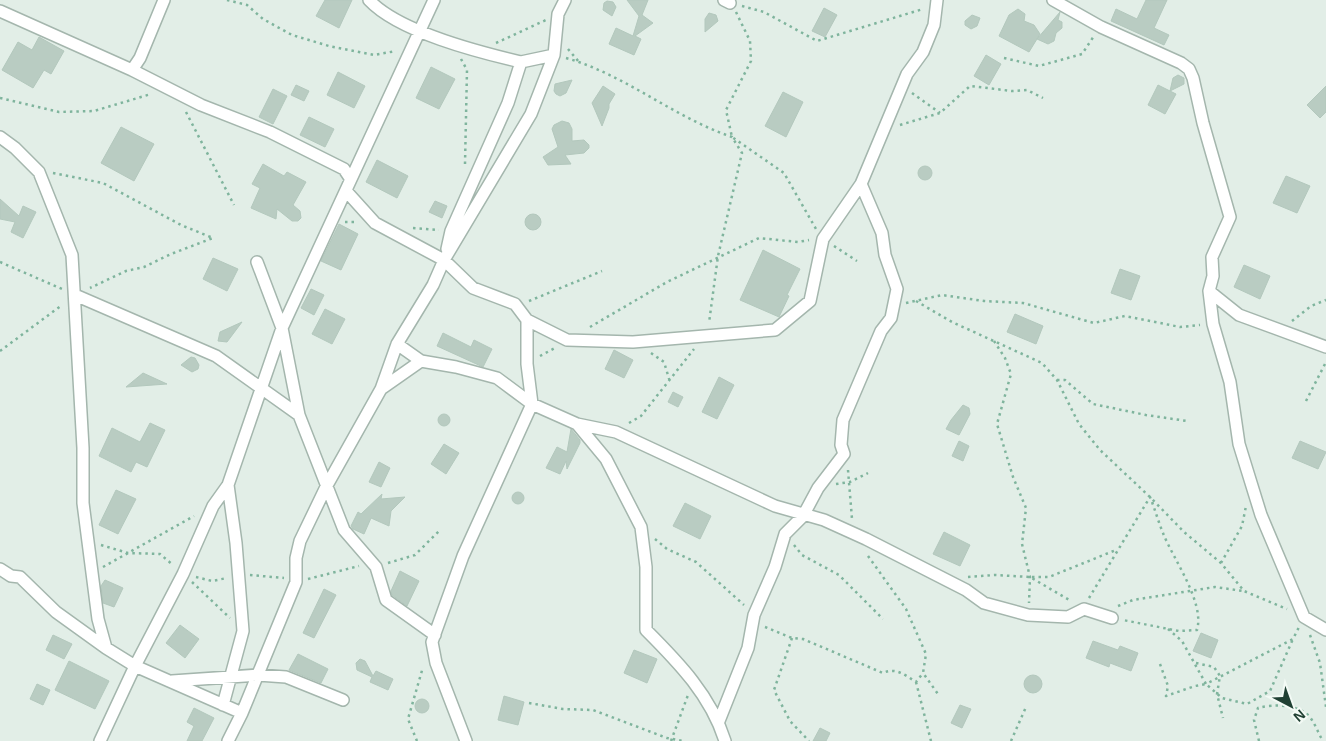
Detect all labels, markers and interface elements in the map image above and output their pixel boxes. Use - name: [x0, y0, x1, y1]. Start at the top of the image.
- north arrow: [1266, 681, 1316, 731]
- text: N: [1290, 706, 1309, 725]

